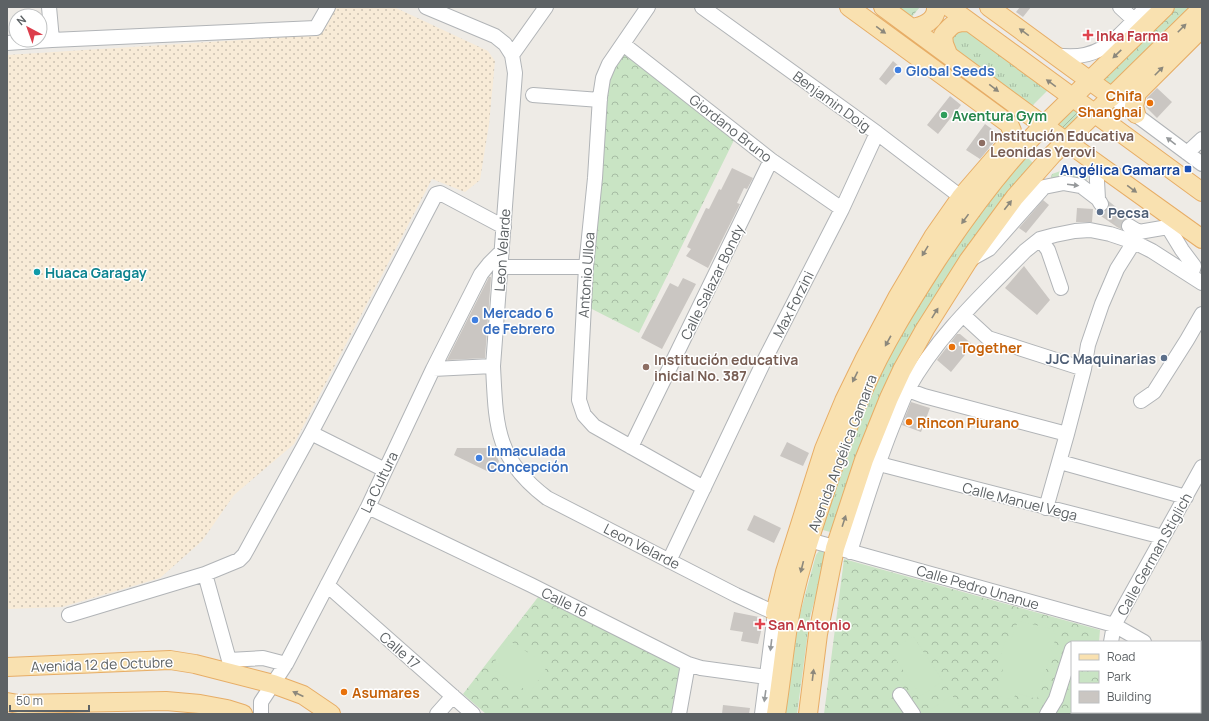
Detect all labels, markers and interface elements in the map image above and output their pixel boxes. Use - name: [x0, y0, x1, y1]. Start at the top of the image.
- north arrow: [8, 8, 48, 48]
- text: N: [13, 12, 29, 28]
- one-way arrow: [1177, 23, 1187, 33]
- one-way arrow: [875, 26, 886, 34]
- place label: Inka Farma: [1096, 26, 1168, 45]
- one-way arrow: [1018, 28, 1029, 36]
- marker: Inka Farma: [1083, 30, 1093, 40]
- one-way arrow: [1112, 49, 1122, 59]
- place label: Global Seeds: [906, 61, 995, 80]
- marker: Global Seeds: [893, 65, 903, 75]
- street label: Benjamin Doig: [789, 66, 875, 136]
- one-way arrow: [1154, 66, 1164, 76]
- one-way arrow: [1046, 78, 1057, 87]
- one-way arrow: [989, 84, 999, 92]
- place label: Chifa Shanghai: [1078, 86, 1142, 121]
- street label: Giordano Bruno: [686, 90, 776, 166]
- marker: Chifa Shanghai: [1145, 98, 1155, 108]
- place label: Aventura Gym: [952, 106, 1047, 125]
- marker: Aventura Gym: [939, 110, 949, 120]
- place label: Institución Educativa Leonidas Yerovi: [990, 126, 1134, 161]
- one-way arrow: [1165, 137, 1176, 145]
- marker: Institución Educativa Leonidas Yerovi: [977, 138, 987, 148]
- place label: Angélica Gamarra: [1060, 160, 1180, 179]
- marker: Angélica Gamarra: [1183, 164, 1193, 174]
- one-way arrow: [1067, 181, 1079, 188]
- one-way arrow: [1126, 185, 1137, 193]
- one-way arrow: [1004, 200, 1013, 211]
- place label: Pecsa: [1108, 203, 1149, 222]
- marker: Pecsa: [1095, 207, 1105, 217]
- street label: Leon Velarde: [490, 208, 514, 292]
- one-way arrow: [961, 214, 969, 225]
- street label: Calle Salazar Bondy: [676, 221, 748, 343]
- street label: Antonio Ulloa: [574, 231, 598, 319]
- one-way arrow: [921, 245, 928, 257]
- place label: Huaca Garagay: [45, 263, 147, 282]
- marker: Huaca Garagay: [32, 267, 42, 277]
- street label: Max Forzini: [768, 268, 818, 340]
- place label: Mercado 6 de Febrero: [483, 303, 555, 338]
- one-way arrow: [931, 307, 939, 318]
- marker: Mercado 6 de Febrero: [470, 315, 480, 325]
- one-way arrow: [885, 335, 891, 347]
- place label: Together: [960, 338, 1022, 357]
- marker: Together: [947, 342, 957, 352]
- place label: JJC Maquinarias: [1046, 349, 1156, 368]
- place label: Institución educativa inicial No. 387: [654, 350, 798, 385]
- marker: JJC Maquinarias: [1159, 353, 1169, 363]
- marker: Institución educativa inicial No. 387: [641, 362, 651, 372]
- street label: Avenida Angélica Gamarra: [803, 372, 881, 534]
- one-way arrow: [852, 372, 858, 383]
- place label: Rincon Piurano: [917, 413, 1020, 432]
- marker: Rincon Piurano: [904, 417, 914, 427]
- place label: Inmaculada Concepción: [487, 441, 569, 476]
- street label: La Cultura: [356, 448, 402, 516]
- marker: Inmaculada Concepción: [474, 453, 484, 463]
- street label: Calle Manuel Vega: [961, 478, 1079, 524]
- street label: Calle German Stiglich: [1112, 489, 1196, 619]
- one-way arrow: [841, 514, 847, 526]
- street label: Leon Velarde: [601, 519, 683, 573]
- street label: Calle Pedro Unanue: [914, 560, 1042, 614]
- one-way arrow: [799, 561, 805, 573]
- street label: Calle 16: [539, 583, 591, 621]
- place label: San Antonio: [768, 615, 851, 634]
- marker: San Antonio: [755, 619, 765, 629]
- street label: Calle 17: [376, 627, 424, 673]
- one-way arrow: [768, 639, 774, 651]
- legend: [1071, 641, 1201, 713]
- text: Road: [1107, 648, 1135, 665]
- street label: Avenida 12 de Octubre: [31, 652, 173, 676]
- text: Park: [1107, 668, 1132, 685]
- one-way arrow: [810, 669, 816, 681]
- place label: Asumares: [352, 683, 420, 702]
- scale bar: [10, 687, 89, 713]
- marker: Asumares: [339, 687, 349, 697]
- text: Building: [1107, 688, 1151, 705]
- one-way arrow: [762, 689, 768, 702]
- one-way arrow: [292, 690, 304, 697]
- text: 50 m: [16, 692, 43, 709]

